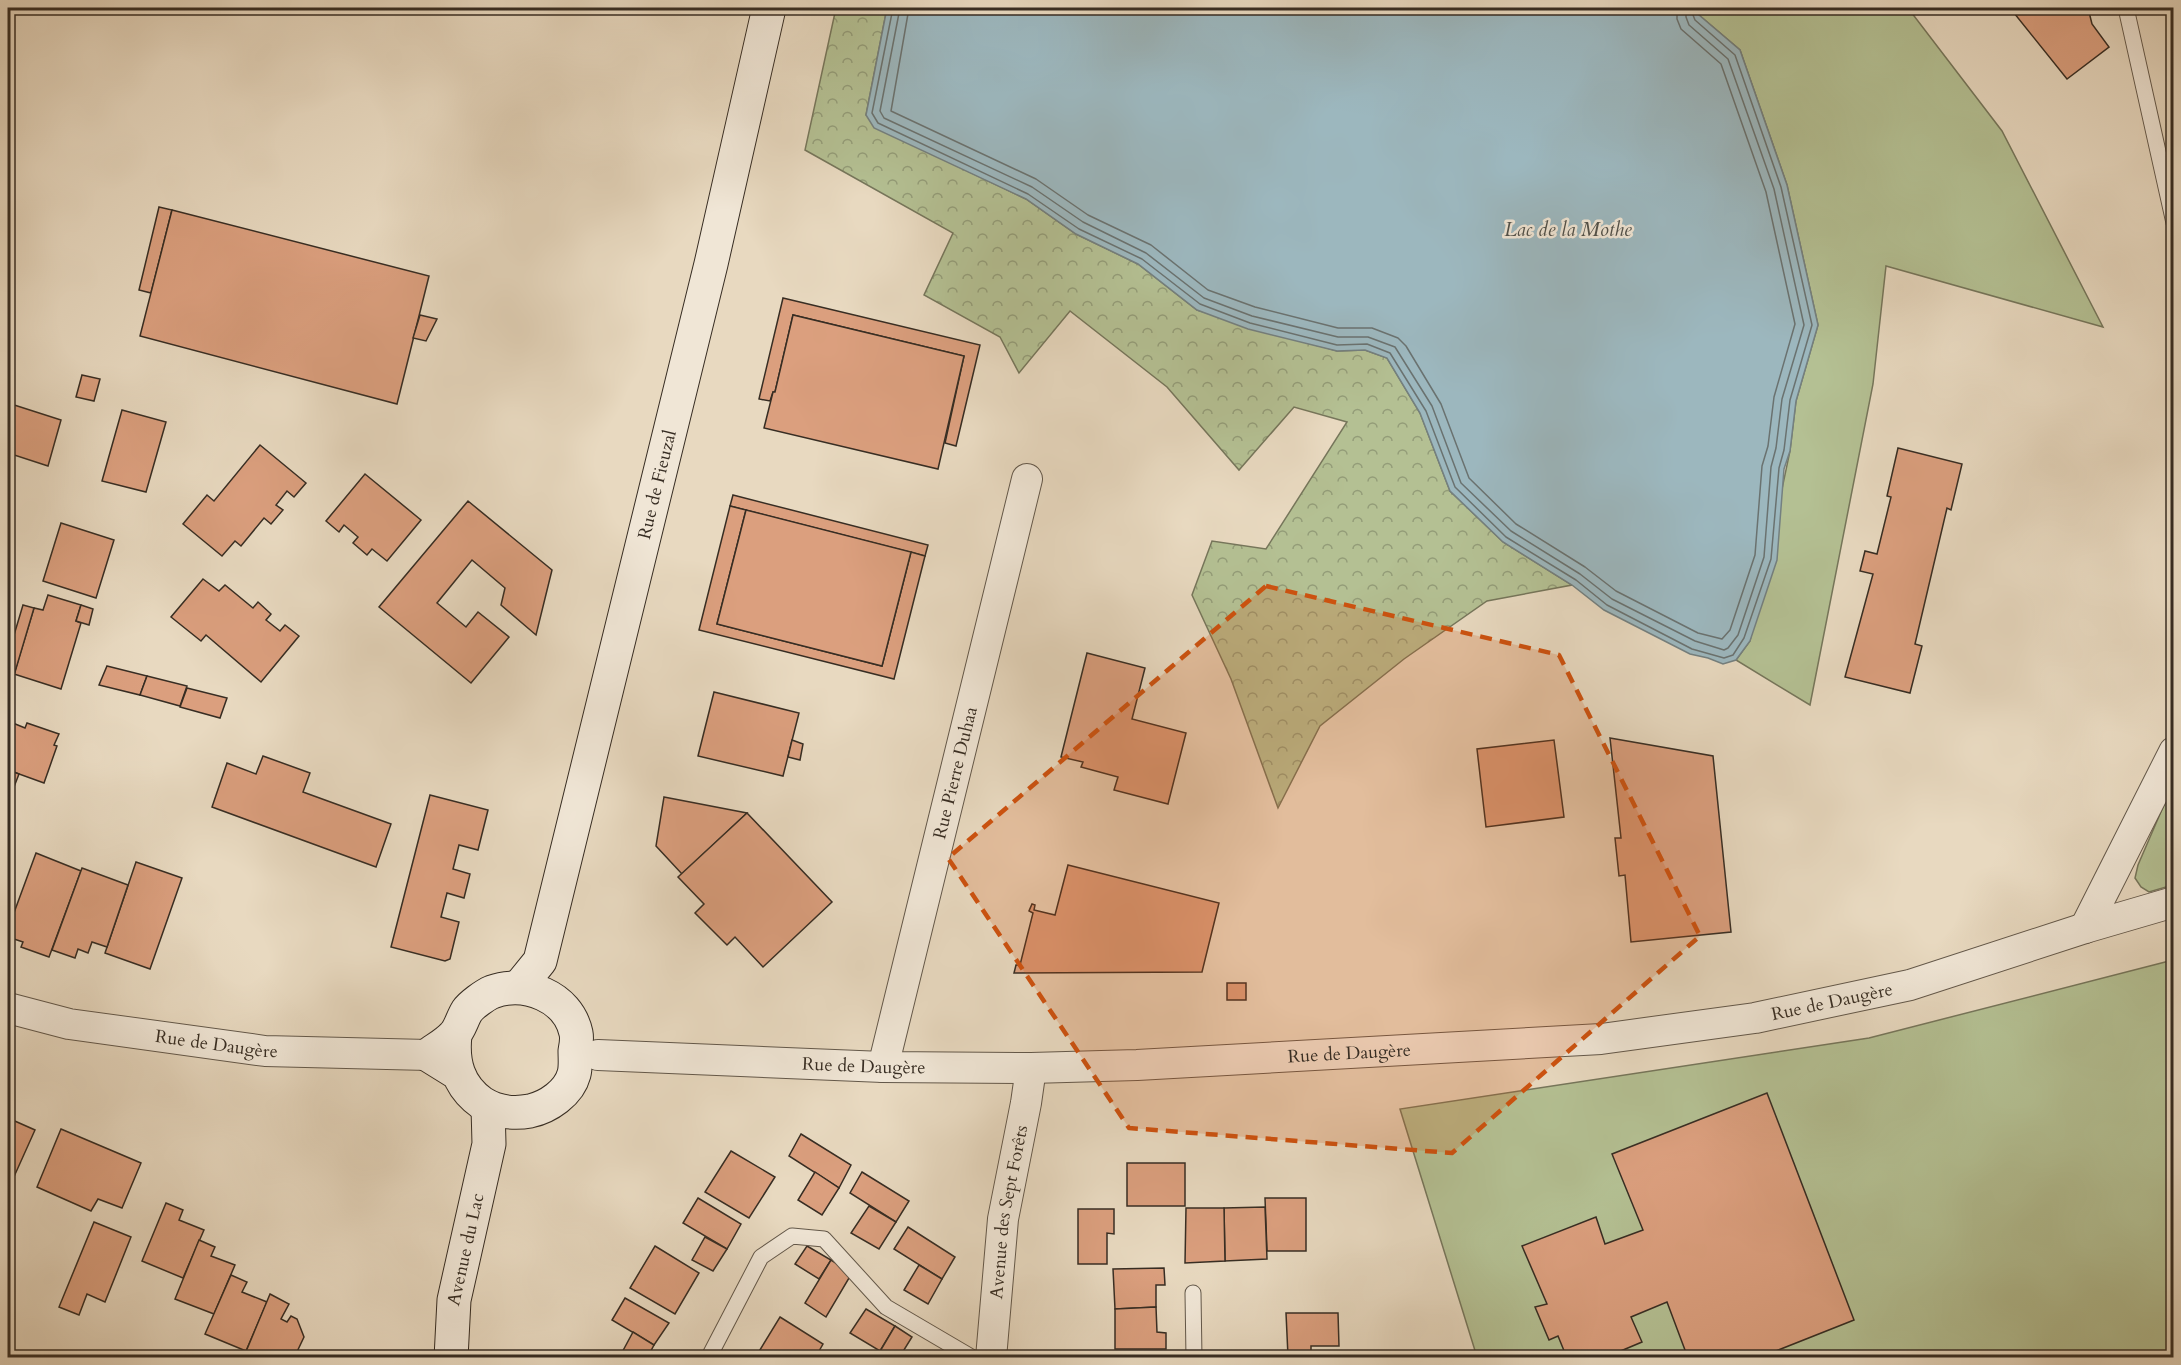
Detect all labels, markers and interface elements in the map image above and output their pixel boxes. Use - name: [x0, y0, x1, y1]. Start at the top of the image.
- water label: Lac de la Mothe: [1504, 216, 1632, 243]
- street label: Rue de Fieuzal: [632, 427, 683, 542]
- street label: Rue Pierre Duhaa: [927, 704, 984, 842]
- street label: Rue de Daugère: [1769, 977, 1895, 1027]
- street label: Rue de Daugère: [154, 1024, 278, 1064]
- street label: Rue de Daugère: [1287, 1038, 1412, 1070]
- street label: Rue de Daugère: [802, 1052, 926, 1080]
- street label: Avenue des Sept Forêts: [984, 1123, 1034, 1300]
- street label: Avenue du Lac: [441, 1191, 491, 1308]

